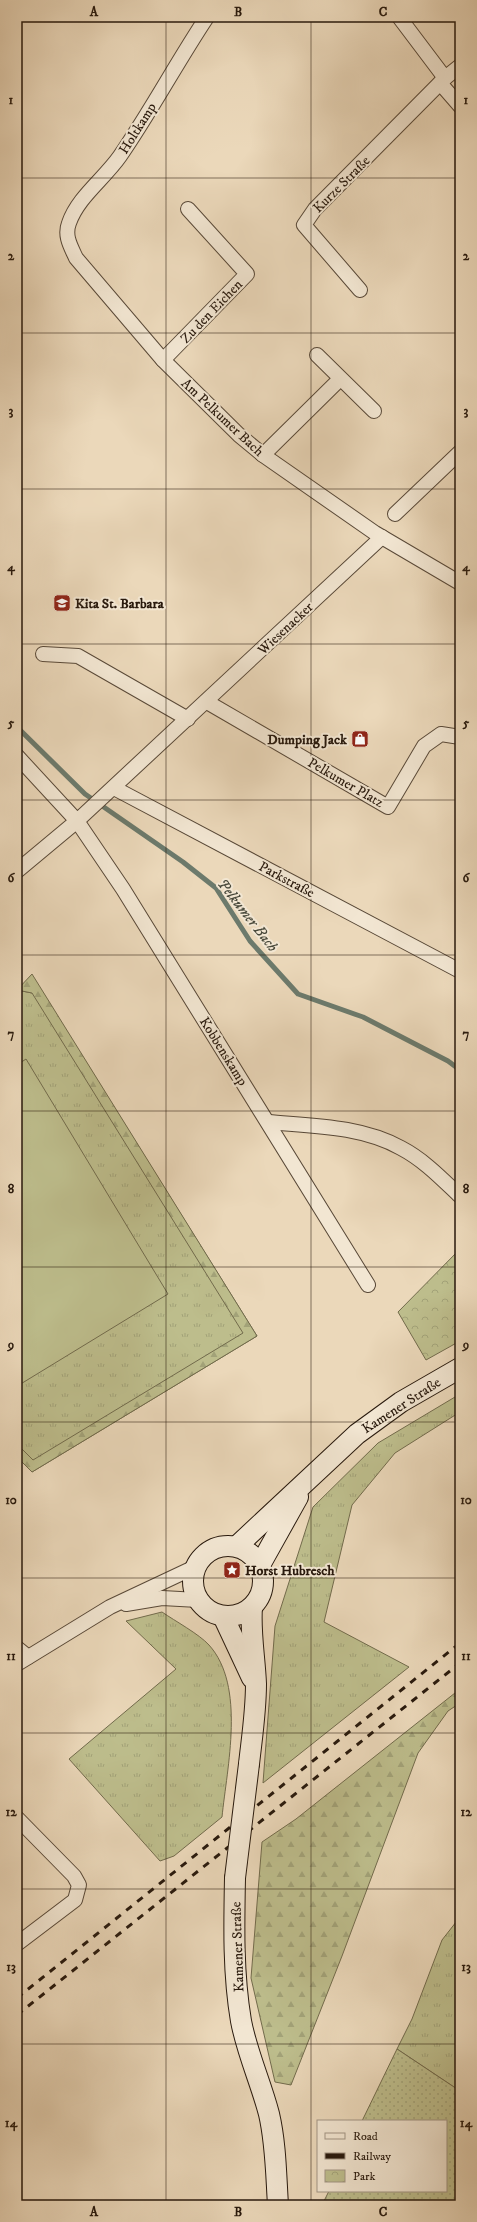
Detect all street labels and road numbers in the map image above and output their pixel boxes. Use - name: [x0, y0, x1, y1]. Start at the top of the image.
- street label: Holtkamp: [115, 99, 161, 158]
- street label: Kurze Straße: [309, 152, 374, 217]
- street label: Zu den Eichen: [177, 276, 247, 347]
- street label: Am Pelkumer Bach: [177, 375, 268, 461]
- street label: Wiesenacker: [253, 598, 318, 660]
- street label: Pelkumer Platz: [304, 754, 387, 812]
- street label: Parkstraße: [255, 858, 318, 902]
- street label: Kobbenskamp: [195, 1014, 251, 1089]
- street label: Kamener Straße: [359, 1374, 445, 1438]
- street label: Kamener Straße: [227, 1901, 249, 1993]

